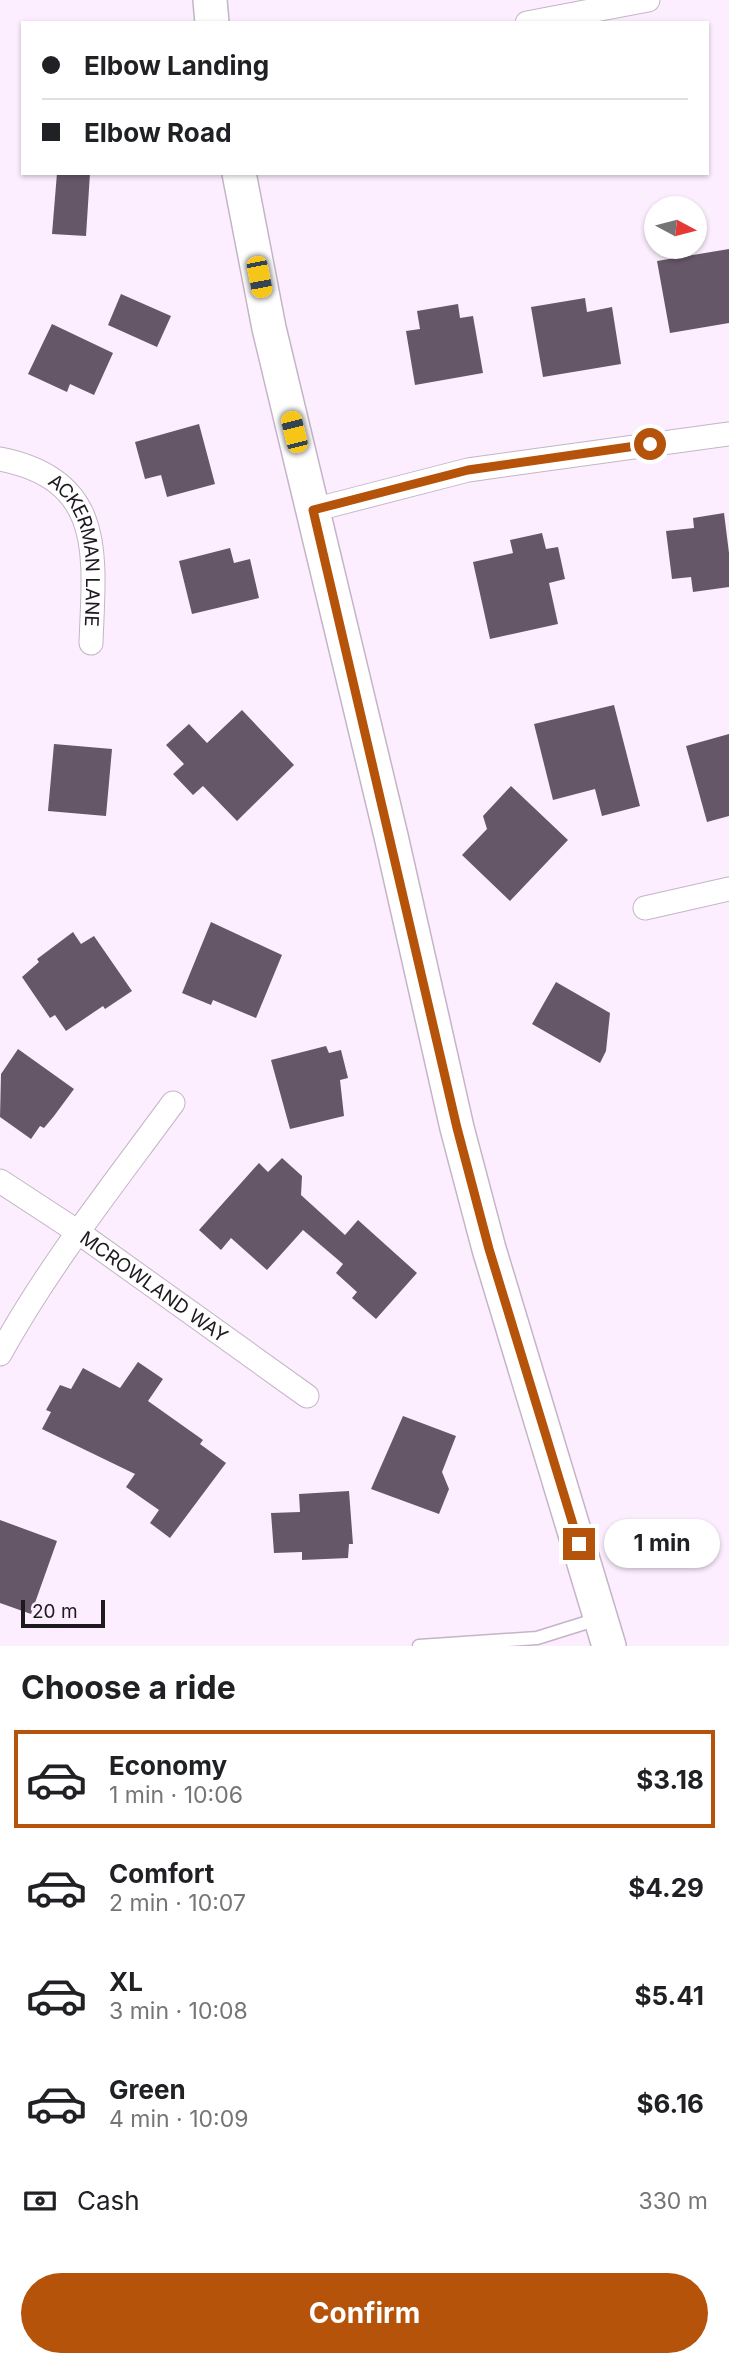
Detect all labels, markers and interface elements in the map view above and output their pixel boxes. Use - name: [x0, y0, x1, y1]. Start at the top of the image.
- text: Elbow Landing: [84, 50, 269, 81]
- text: Elbow Road: [84, 117, 232, 148]
- north arrow: [644, 196, 707, 259]
- map controls: [644, 196, 707, 259]
- car: [245, 254, 274, 300]
- car: [279, 409, 310, 455]
- route start: [634, 428, 666, 460]
- street label: ACKERMAN LANE: [44, 469, 104, 627]
- street label: MCROWLAND WAY: [76, 1226, 232, 1348]
- callout: 1 min: [604, 1520, 719, 1568]
- route end: [563, 1528, 595, 1560]
- text: 1 min: [634, 1529, 690, 1557]
- scale bar: [21, 1597, 105, 1629]
- text: 20 m: [32, 1600, 78, 1623]
- text: Choose a ride: [21, 1668, 236, 1707]
- icon: car: [25, 1748, 88, 1811]
- text: Economy: [109, 1750, 227, 1781]
- text: $3.18: [636, 1764, 704, 1795]
- text: 1 min · 10:06: [109, 1781, 243, 1809]
- icon: car: [25, 1856, 88, 1919]
- text: Comfort: [109, 1858, 214, 1889]
- text: $4.29: [628, 1872, 704, 1903]
- text: 2 min · 10:07: [109, 1889, 246, 1917]
- icon: car: [25, 1964, 88, 2027]
- text: XL: [109, 1966, 143, 1997]
- text: $5.41: [634, 1980, 704, 2011]
- text: 3 min · 10:08: [109, 1997, 248, 2025]
- icon: car: [25, 2072, 88, 2135]
- text: Green: [109, 2074, 186, 2105]
- text: $6.16: [636, 2088, 704, 2119]
- text: 4 min · 10:09: [109, 2105, 248, 2133]
- icon: cash: [21, 2182, 59, 2220]
- text: Cash: [77, 2185, 140, 2216]
- text: 330 m: [638, 2187, 708, 2215]
- button: Confirm: [21, 2273, 708, 2353]

